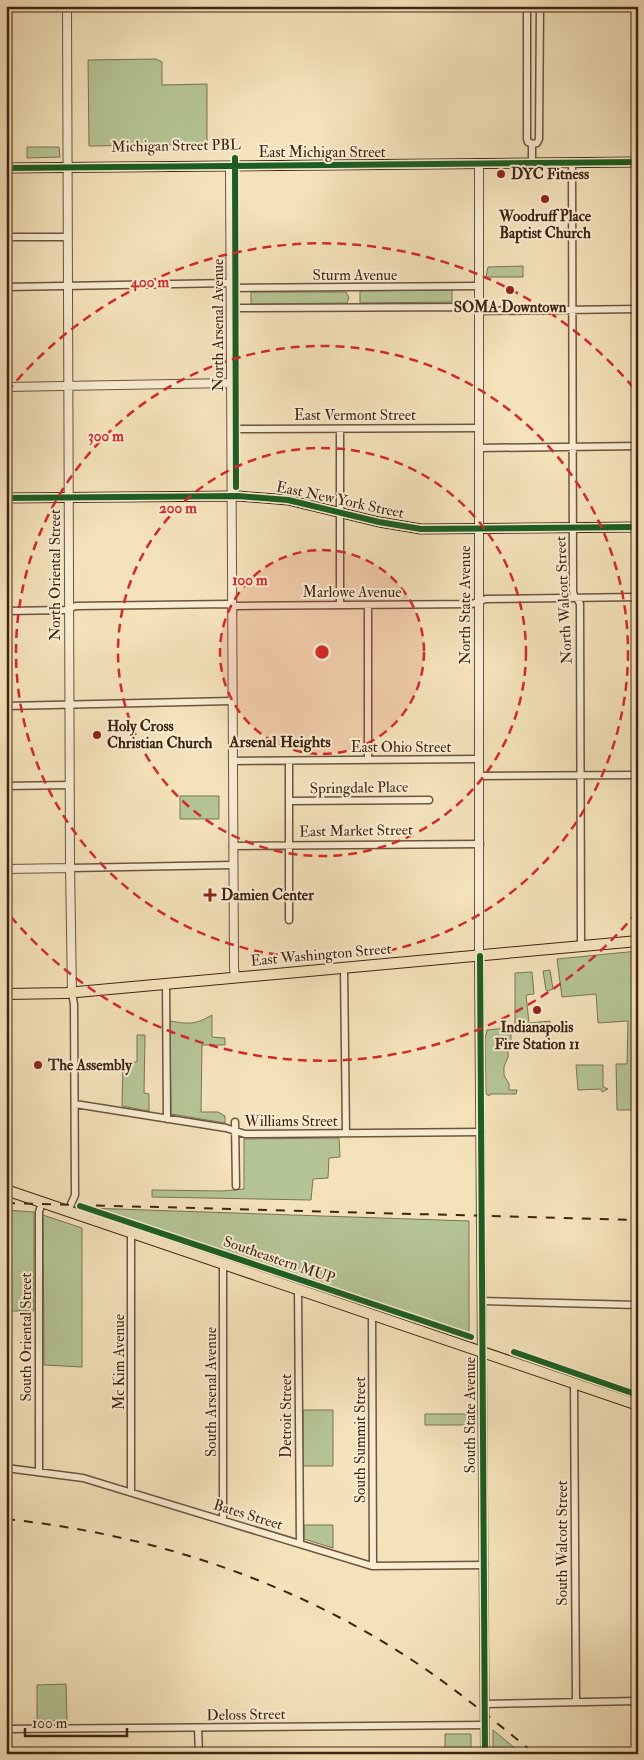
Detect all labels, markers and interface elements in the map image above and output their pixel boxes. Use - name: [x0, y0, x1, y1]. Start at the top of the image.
- street label: Michigan Street PBL: [111, 135, 241, 157]
- street label: East Michigan Street: [258, 143, 386, 162]
- place label: DYC Fitness: [511, 165, 589, 184]
- marker: DYC Fitness: [495, 168, 507, 180]
- marker: Woodruff Place Baptist Church: [539, 193, 551, 205]
- place label: Woodruff Place Baptist Church: [498, 207, 592, 244]
- street label: North Arsenal Avenue: [209, 259, 228, 391]
- street label: Sturm Avenue: [313, 266, 397, 285]
- text: 400 m: [130, 273, 169, 292]
- marker: SOMA Downtown: [504, 284, 516, 296]
- place label: SOMA Downtown: [454, 298, 567, 317]
- street label: East Vermont Street: [294, 406, 416, 425]
- text: 300 m: [88, 427, 124, 446]
- street label: East New York Street: [274, 477, 406, 523]
- text: 200 m: [159, 499, 197, 518]
- street label: North Oriental Street: [46, 509, 65, 641]
- street label: North Walcott Street: [551, 535, 577, 664]
- street label: North State Avenue: [456, 546, 475, 664]
- text: 100 m: [232, 571, 268, 590]
- street label: Marlowe Avenue: [302, 583, 402, 602]
- centre of rings: [313, 643, 331, 661]
- place label: Holy Cross Christian Church: [107, 717, 213, 753]
- marker: Holy Cross Christian Church: [91, 729, 103, 741]
- district label: Arsenal Heights: [228, 732, 331, 753]
- street label: East Ohio Street: [351, 738, 451, 757]
- street label: Springdale Place: [310, 778, 408, 799]
- street label: East Market Street: [299, 821, 413, 841]
- place label: Damien Center: [221, 886, 314, 905]
- marker: Damien Center: [203, 888, 217, 902]
- street label: East Washington Street: [250, 939, 392, 971]
- marker: Indianapolis Fire Station 11: [531, 1004, 543, 1016]
- place label: Indianapolis Fire Station 11: [494, 1018, 580, 1054]
- place label: The Assembly: [47, 1056, 133, 1076]
- marker: The Assembly: [32, 1059, 44, 1071]
- street label: Williams Street: [243, 1112, 338, 1131]
- street label: Southeastern MUP: [221, 1232, 338, 1288]
- street label: South Oriental Street: [17, 1272, 36, 1402]
- street label: Mc Kim Avenue: [110, 1314, 129, 1410]
- street label: South Arsenal Avenue: [202, 1327, 221, 1457]
- street label: South State Avenue: [461, 1357, 480, 1473]
- street label: Detroit Street: [277, 1374, 296, 1458]
- street label: South Summit Street: [351, 1377, 370, 1503]
- street label: South Walcott Street: [553, 1480, 572, 1606]
- street label: Bates Street: [211, 1495, 285, 1535]
- scale bar: [25, 1705, 128, 1737]
- street label: Deloss Street: [206, 1705, 286, 1725]
- text: 100 m: [32, 1714, 68, 1733]

